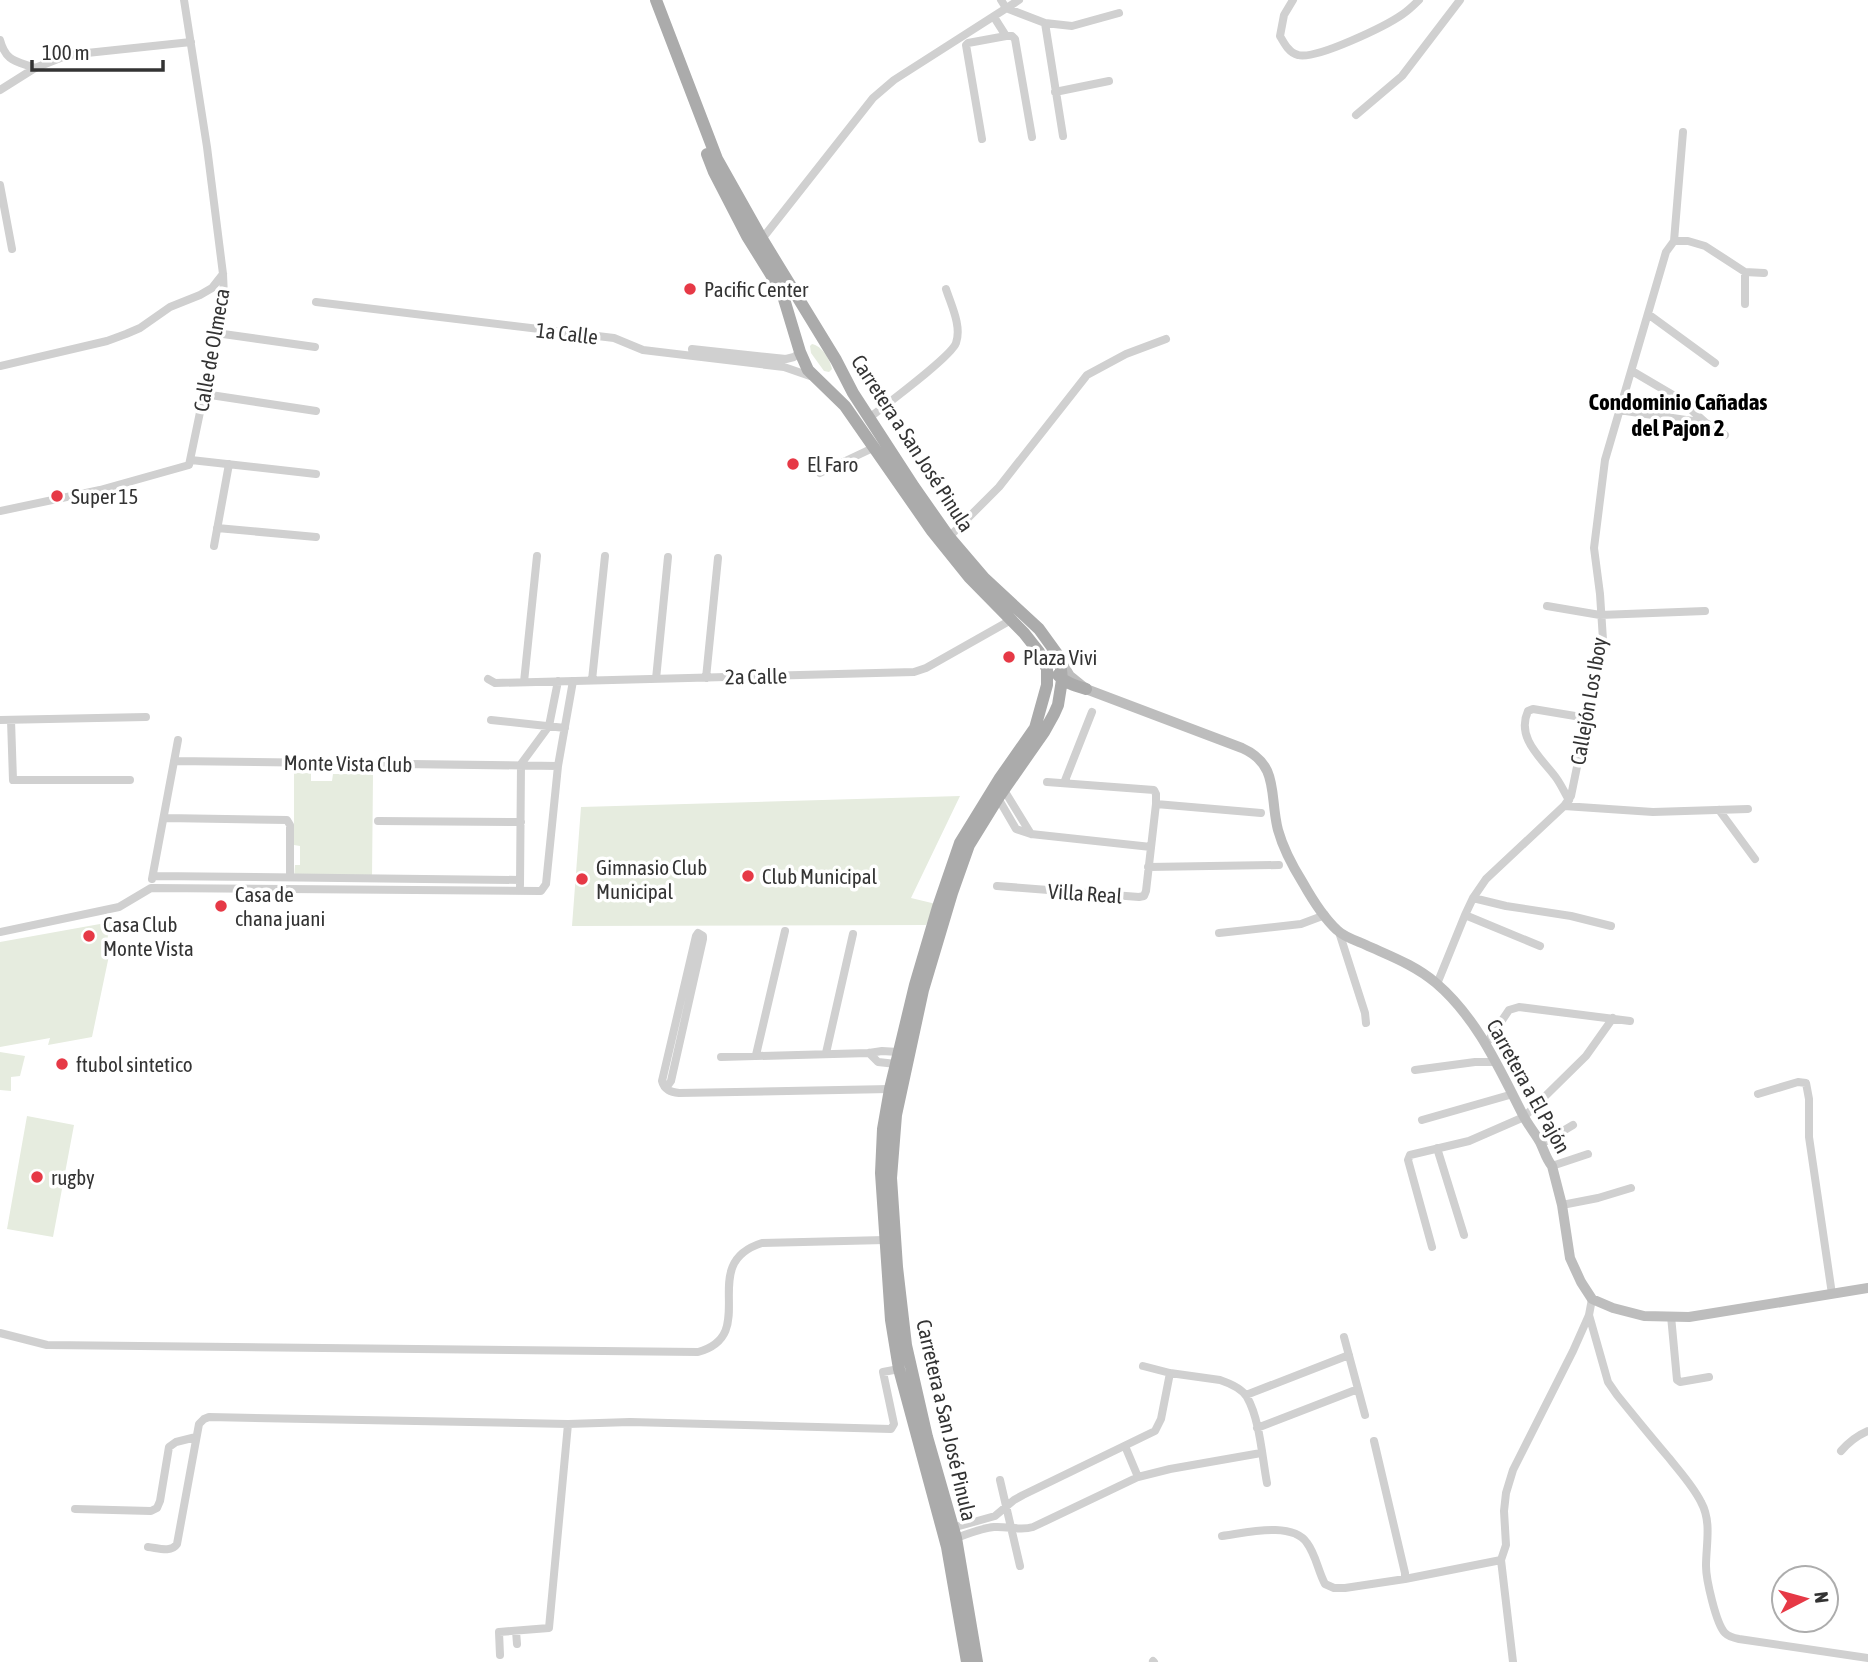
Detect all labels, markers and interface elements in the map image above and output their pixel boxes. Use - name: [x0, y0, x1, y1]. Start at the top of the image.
- scale bar: [32, 28, 163, 72]
- text: 100 m: [42, 40, 90, 64]
- place label: Pacific Center: [704, 277, 809, 301]
- marker: Pacific Center: [682, 281, 698, 297]
- street label: Calle de Olmeca: [188, 286, 234, 414]
- street label: 1a Calle: [535, 317, 599, 349]
- street label: Carretera a San José Pinula: [847, 350, 979, 536]
- district label: Condominio Cañadas del Pajon 2: [1589, 389, 1767, 441]
- place label: El Faro: [807, 452, 858, 476]
- marker: El Faro: [785, 456, 801, 472]
- place label: Super 15: [71, 484, 138, 508]
- marker: Super 15: [49, 488, 65, 504]
- street label: Callejón Los Iboy: [1565, 635, 1611, 767]
- place label: Plaza Vivi: [1023, 645, 1097, 669]
- marker: Plaza Vivi: [1001, 649, 1017, 665]
- street label: 2a Calle: [725, 663, 787, 689]
- street label: Monte Vista Club: [283, 750, 413, 776]
- place label: Gimnasio Club Municipal: [596, 855, 707, 903]
- place label: Club Municipal: [762, 864, 878, 888]
- marker: Club Municipal: [740, 868, 756, 884]
- marker: Gimnasio Club Municipal: [574, 871, 590, 887]
- street label: Villa Real: [1047, 878, 1123, 908]
- place label: Casa de chana juani: [235, 882, 325, 930]
- marker: Casa de chana juani: [213, 898, 229, 914]
- place label: Casa Club Monte Vista: [103, 912, 194, 960]
- marker: Casa Club Monte Vista: [81, 928, 97, 944]
- street label: Carretera a El Pajón: [1482, 1015, 1576, 1157]
- place label: ftubol sintetico: [76, 1052, 193, 1076]
- marker: ftubol sintetico: [54, 1056, 70, 1072]
- place label: rugby: [51, 1165, 95, 1189]
- marker: rugby: [29, 1169, 45, 1185]
- street label: Carretera a San José Pinula: [912, 1317, 982, 1523]
- north arrow: [1770, 1564, 1840, 1634]
- text: N: [1810, 1590, 1833, 1604]

